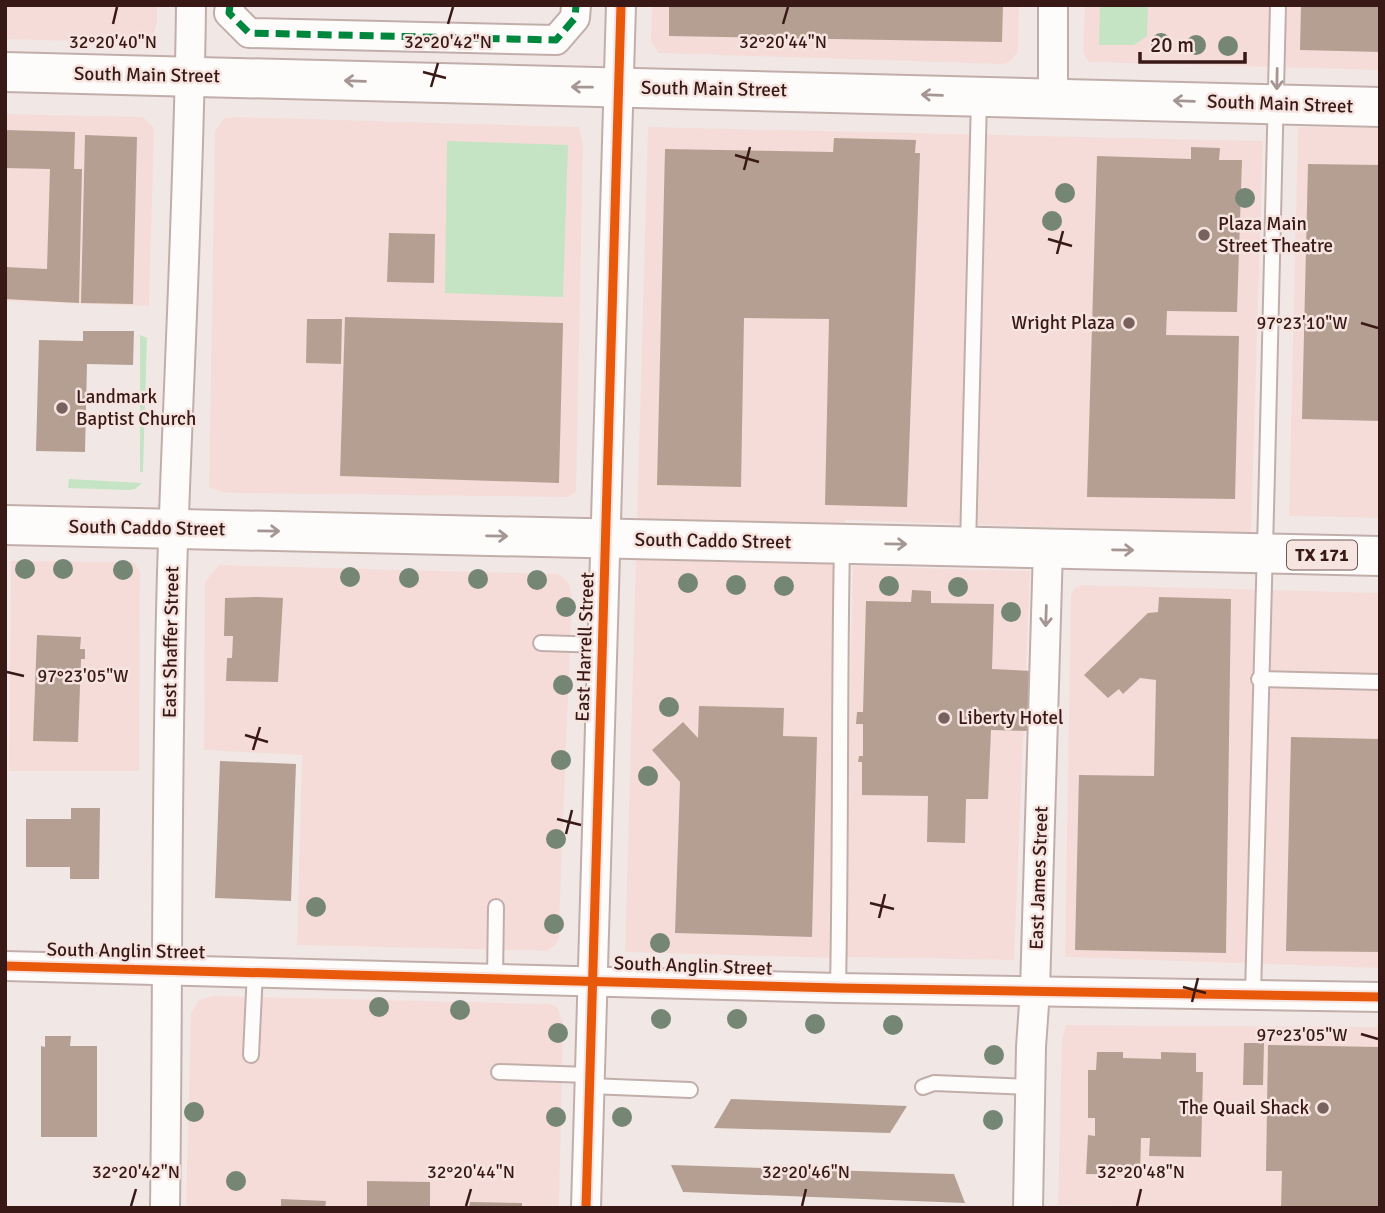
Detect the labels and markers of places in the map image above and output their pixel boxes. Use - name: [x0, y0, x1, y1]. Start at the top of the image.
- place label: Plaza Main Street Theatre: [1218, 212, 1333, 258]
- marker: Plaza Main Street Theatre: [1196, 227, 1212, 243]
- place label: Wright Plaza: [1011, 311, 1115, 335]
- marker: Wright Plaza: [1121, 315, 1137, 331]
- place label: Landmark Baptist Church: [76, 385, 196, 431]
- marker: Landmark Baptist Church: [54, 400, 70, 416]
- place label: Liberty Hotel: [958, 706, 1064, 730]
- marker: Liberty Hotel: [936, 710, 952, 726]
- place label: The Quail Shack: [1179, 1096, 1309, 1120]
- marker: The Quail Shack: [1315, 1100, 1331, 1116]

